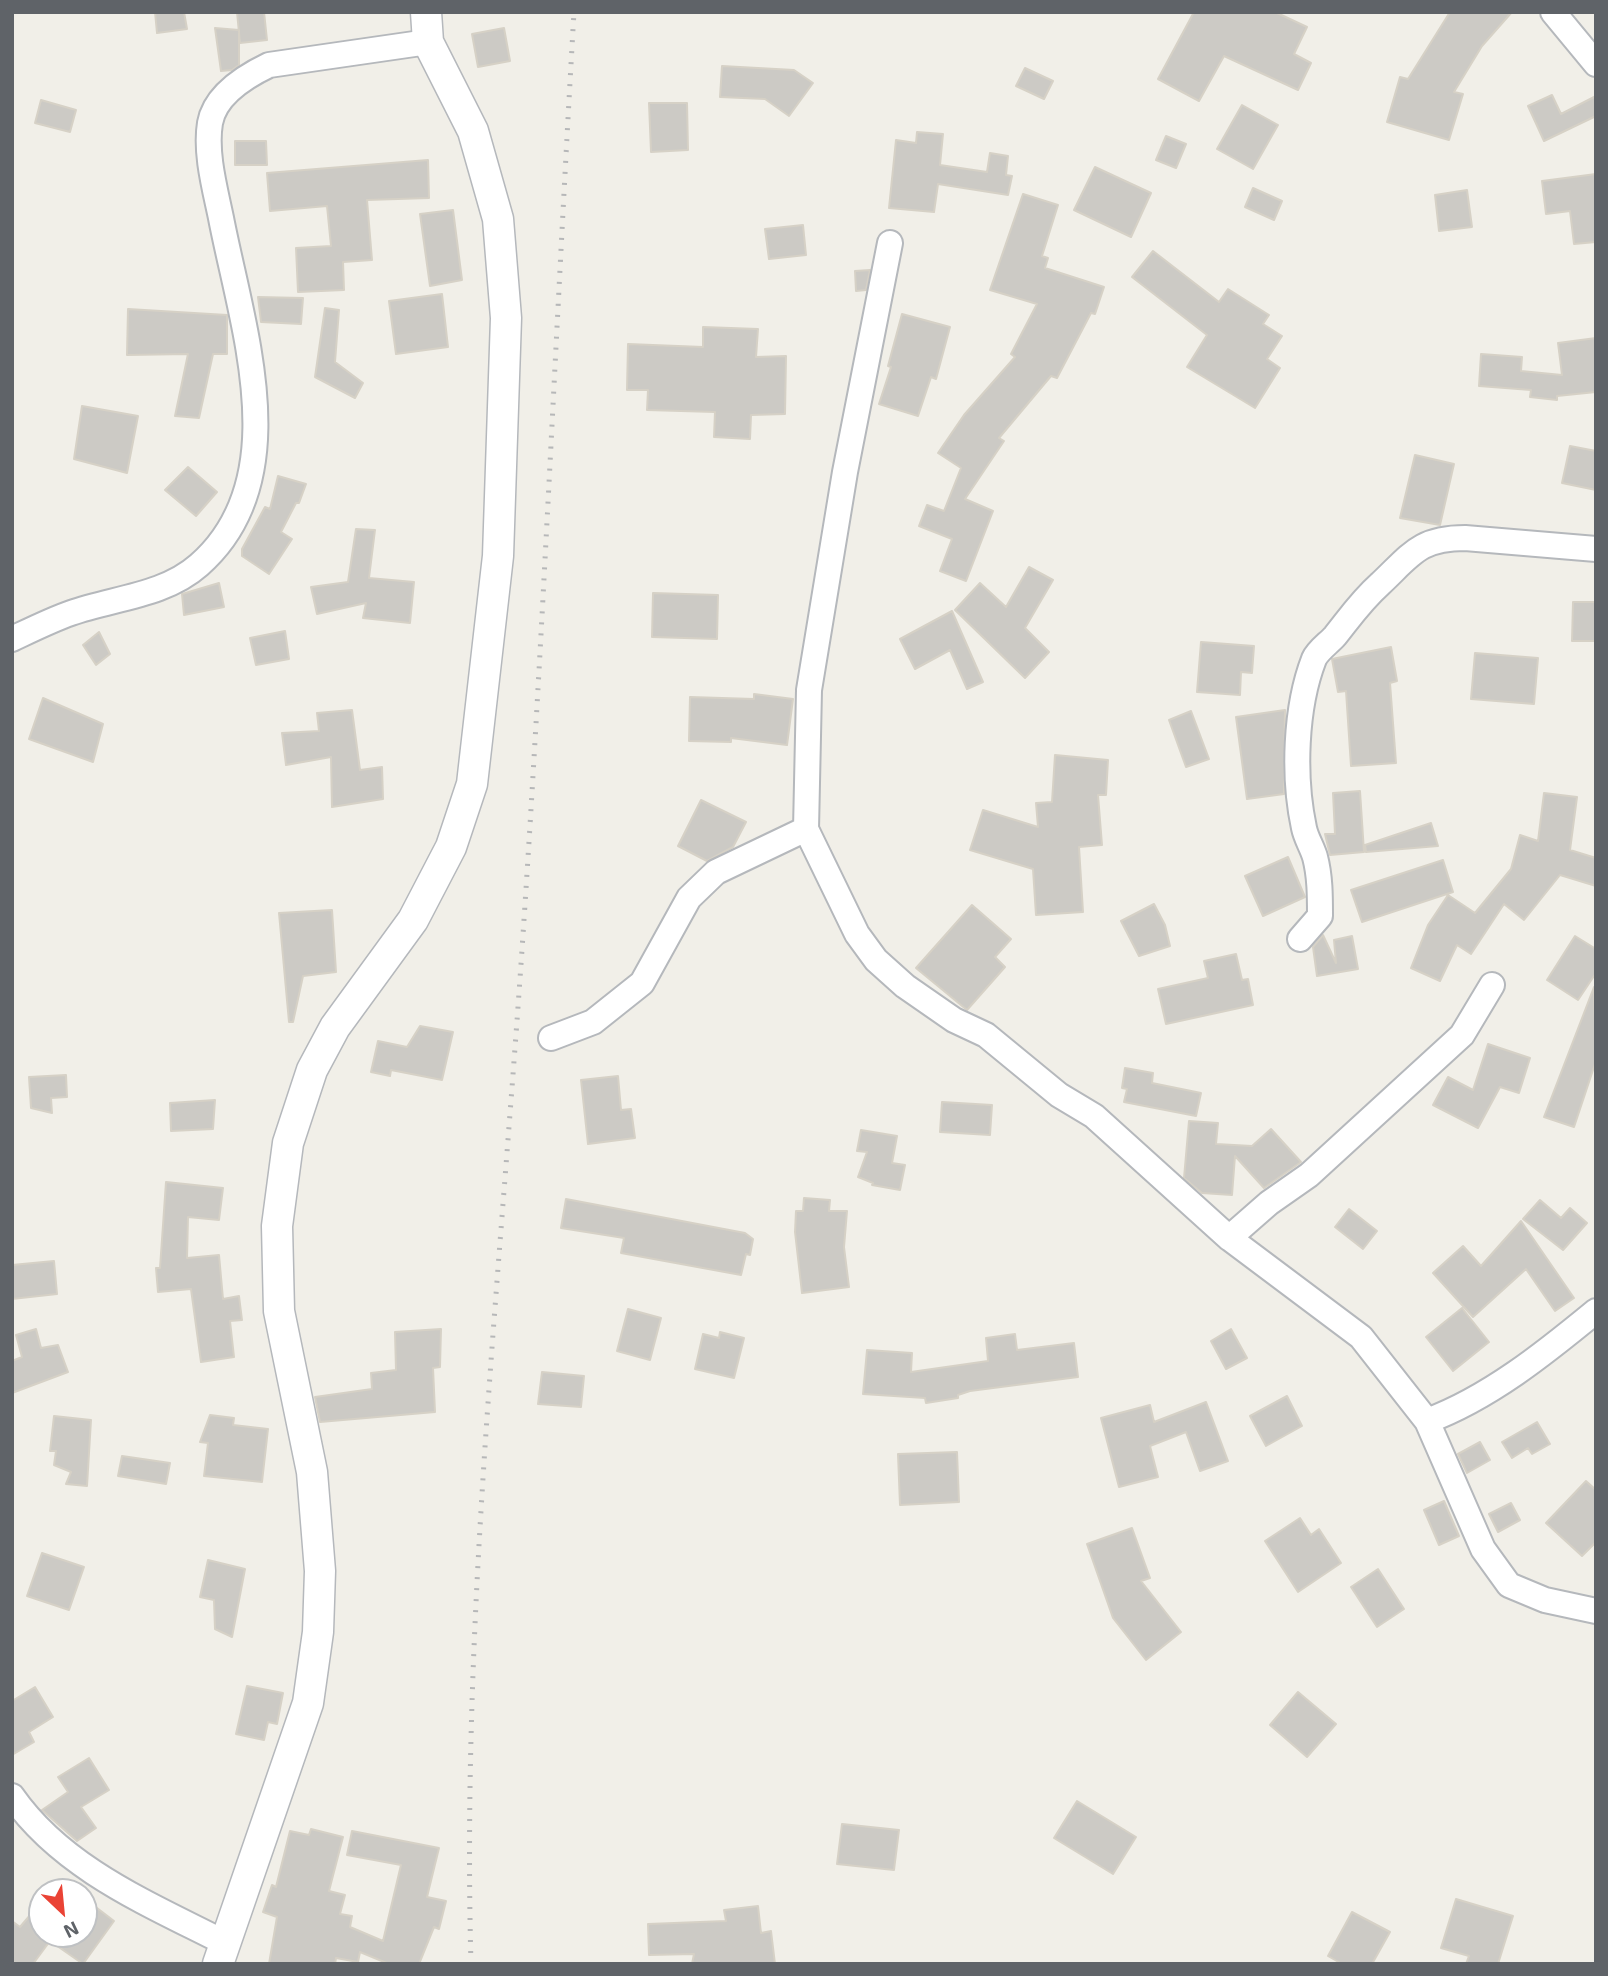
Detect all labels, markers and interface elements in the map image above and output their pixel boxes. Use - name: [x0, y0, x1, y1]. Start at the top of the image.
- north arrow: [28, 1878, 98, 1948]
- text: N: [60, 1917, 83, 1944]

